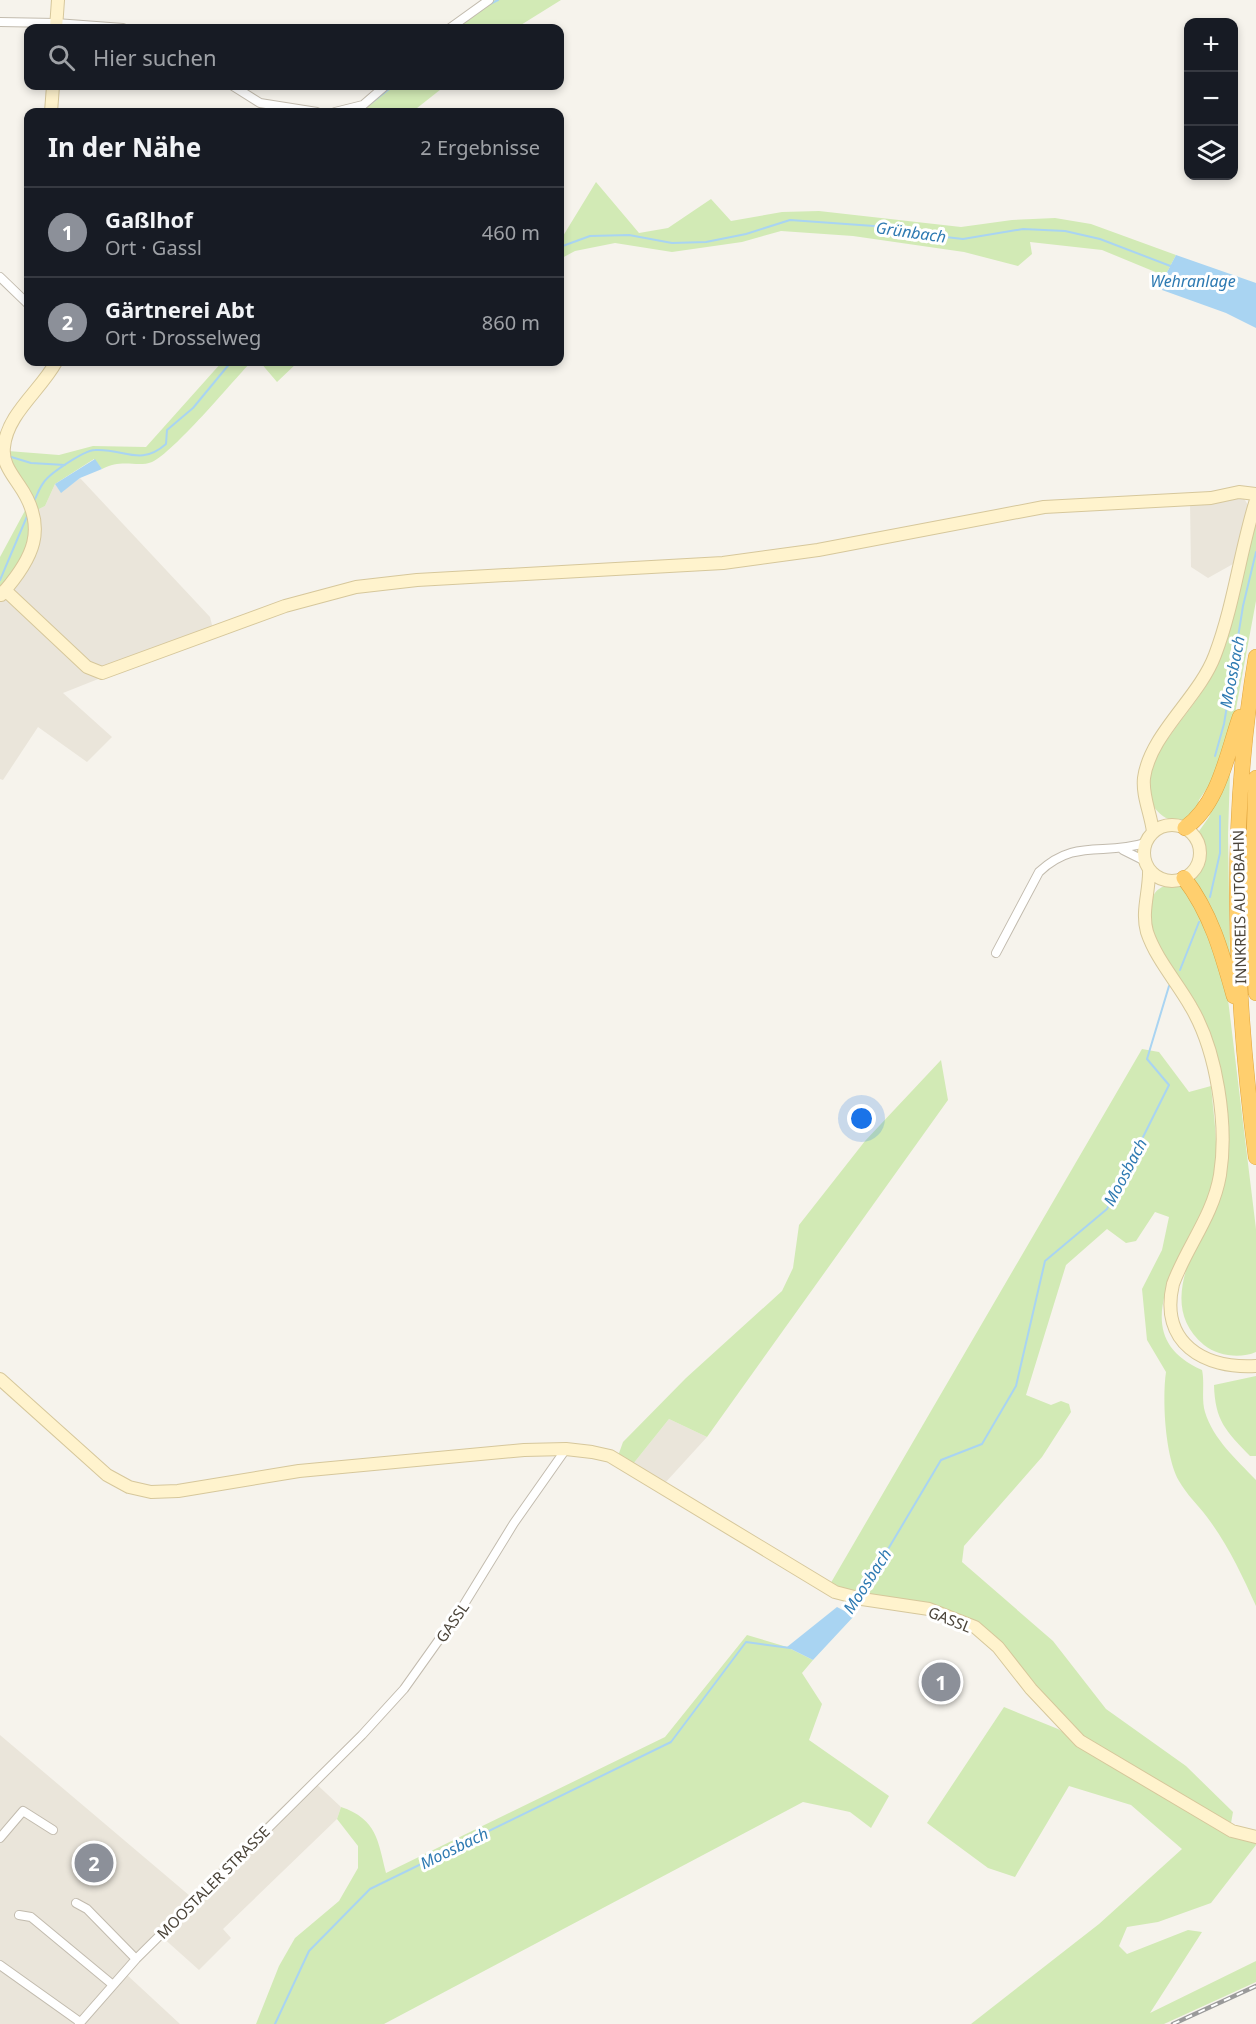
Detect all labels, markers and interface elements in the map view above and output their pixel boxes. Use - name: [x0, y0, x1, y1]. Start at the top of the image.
- map controls: [1184, 18, 1238, 180]
- button: +: [1184, 18, 1238, 72]
- search box: [24, 24, 564, 90]
- icon: search: [45, 41, 78, 74]
- text: Hier suchen: [93, 42, 217, 72]
- button: −: [1184, 72, 1238, 126]
- button: layers: [1184, 126, 1238, 180]
- text: In der Nähe: [48, 129, 201, 165]
- text: 2 Ergebnisse: [420, 134, 540, 161]
- text: Gaßlhof: [105, 204, 193, 234]
- water label: Grünbach: [875, 216, 947, 248]
- text: 1: [62, 219, 73, 246]
- text: 460 m: [482, 219, 540, 246]
- text: Ort · Gassl: [105, 234, 202, 261]
- water label: Wehranlage: [1150, 270, 1236, 292]
- text: Gärtnerei Abt: [105, 294, 254, 324]
- text: 2: [62, 309, 73, 336]
- text: 860 m: [482, 309, 540, 336]
- text: Ort · Drosselweg: [105, 324, 261, 351]
- water label: Moosbach: [1214, 634, 1250, 710]
- street label: INNKREIS AUTOBAHN: [1228, 830, 1250, 984]
- your location: [847, 1104, 876, 1133]
- water label: Moosbach: [1098, 1134, 1152, 1210]
- water label: Moosbach: [838, 1544, 896, 1618]
- street label: GASSL: [431, 1598, 473, 1646]
- street label: GASSL: [925, 1601, 975, 1637]
- pin: 1: [922, 1660, 960, 1704]
- street label: MOOSTALER STRASSE: [152, 1821, 274, 1943]
- water label: Moosbach: [416, 1822, 492, 1874]
- pin: 2: [74, 1840, 113, 1886]

